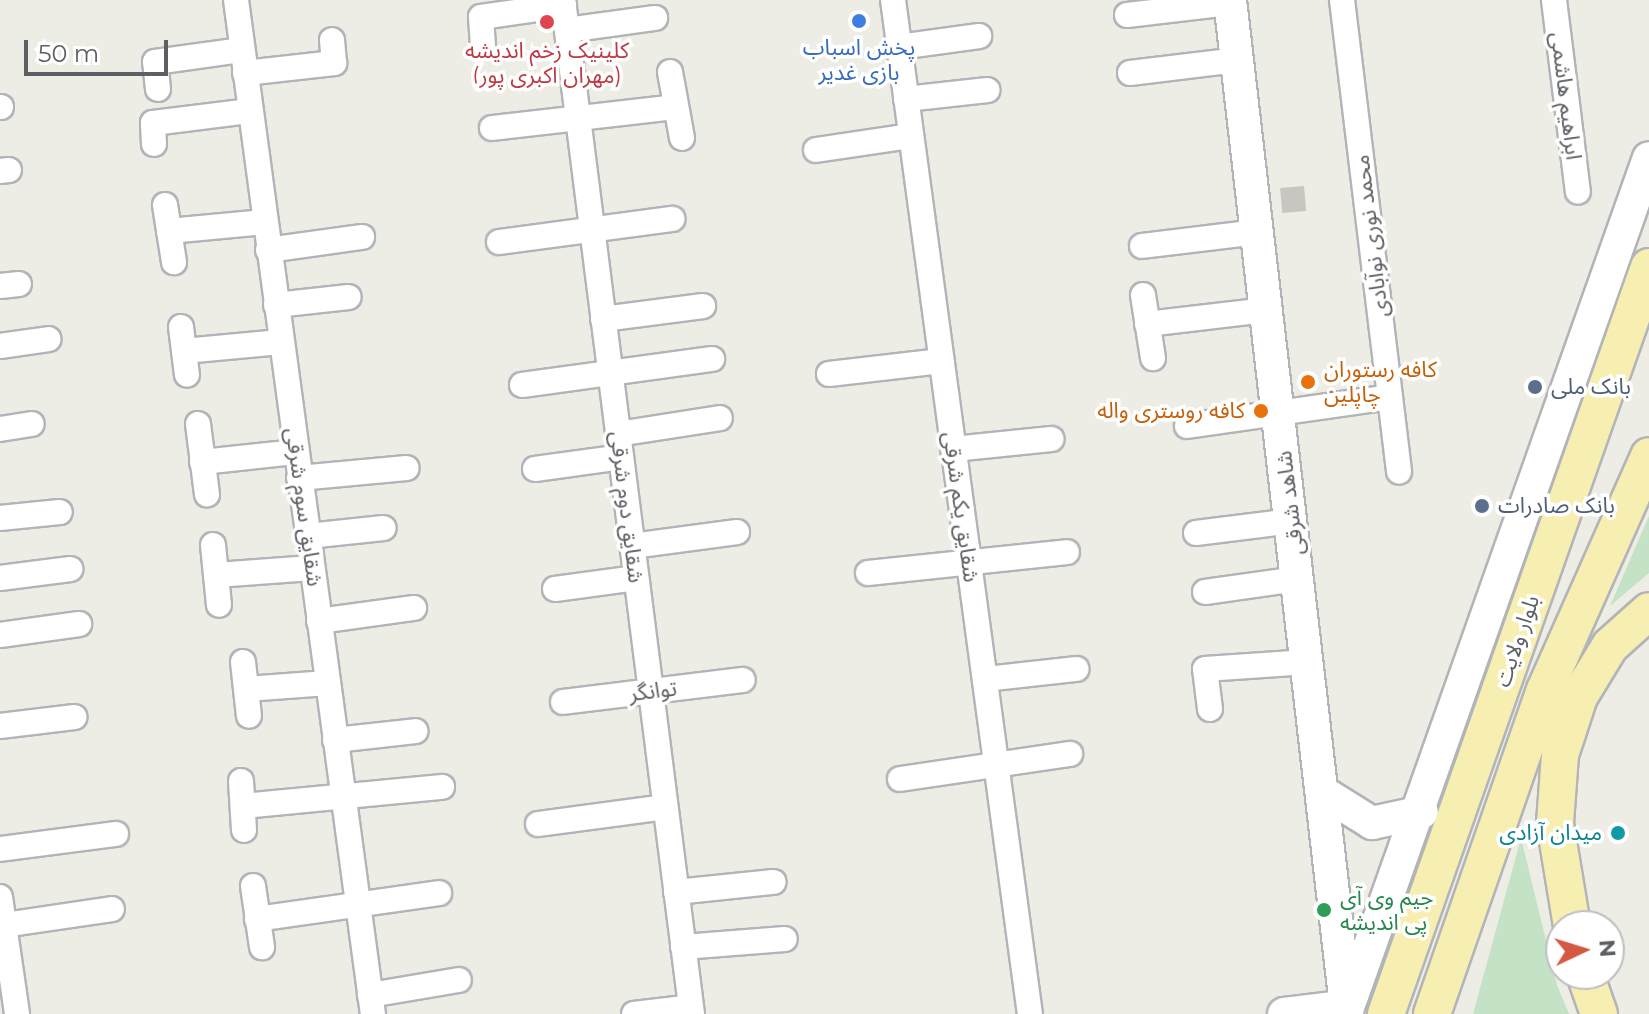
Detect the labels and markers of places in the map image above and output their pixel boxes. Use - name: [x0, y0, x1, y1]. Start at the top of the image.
- marker: کلینیک زخم اندیشه (مهران اکبری پور): [536, 11, 558, 33]
- marker: پخش اسباب بازی غدیر: [850, 12, 868, 30]
- place label: پخش اسباب بازی غدیر: [803, 34, 915, 86]
- place label: کلینیک زخم اندیشه (مهران اکبری پور): [465, 37, 629, 88]
- place label: کافه رستوران چاپلین: [1324, 356, 1437, 408]
- marker: کافه رستوران چاپلین: [1299, 373, 1317, 391]
- place label: بانک ملی: [1551, 374, 1631, 400]
- marker: بانک ملی: [1526, 378, 1544, 396]
- place label: کافه روستری واله: [1097, 398, 1245, 424]
- marker: کافه روستری واله: [1252, 402, 1270, 420]
- place label: بانک صادرات: [1498, 493, 1615, 519]
- marker: بانک صادرات: [1473, 497, 1491, 515]
- place label: میدان آزادی: [1499, 820, 1602, 846]
- marker: میدان آزادی: [1609, 824, 1627, 842]
- place label: جیم وی آی پی اندیشه: [1340, 884, 1433, 936]
- marker: جیم وی آی پی اندیشه: [1315, 901, 1333, 919]

